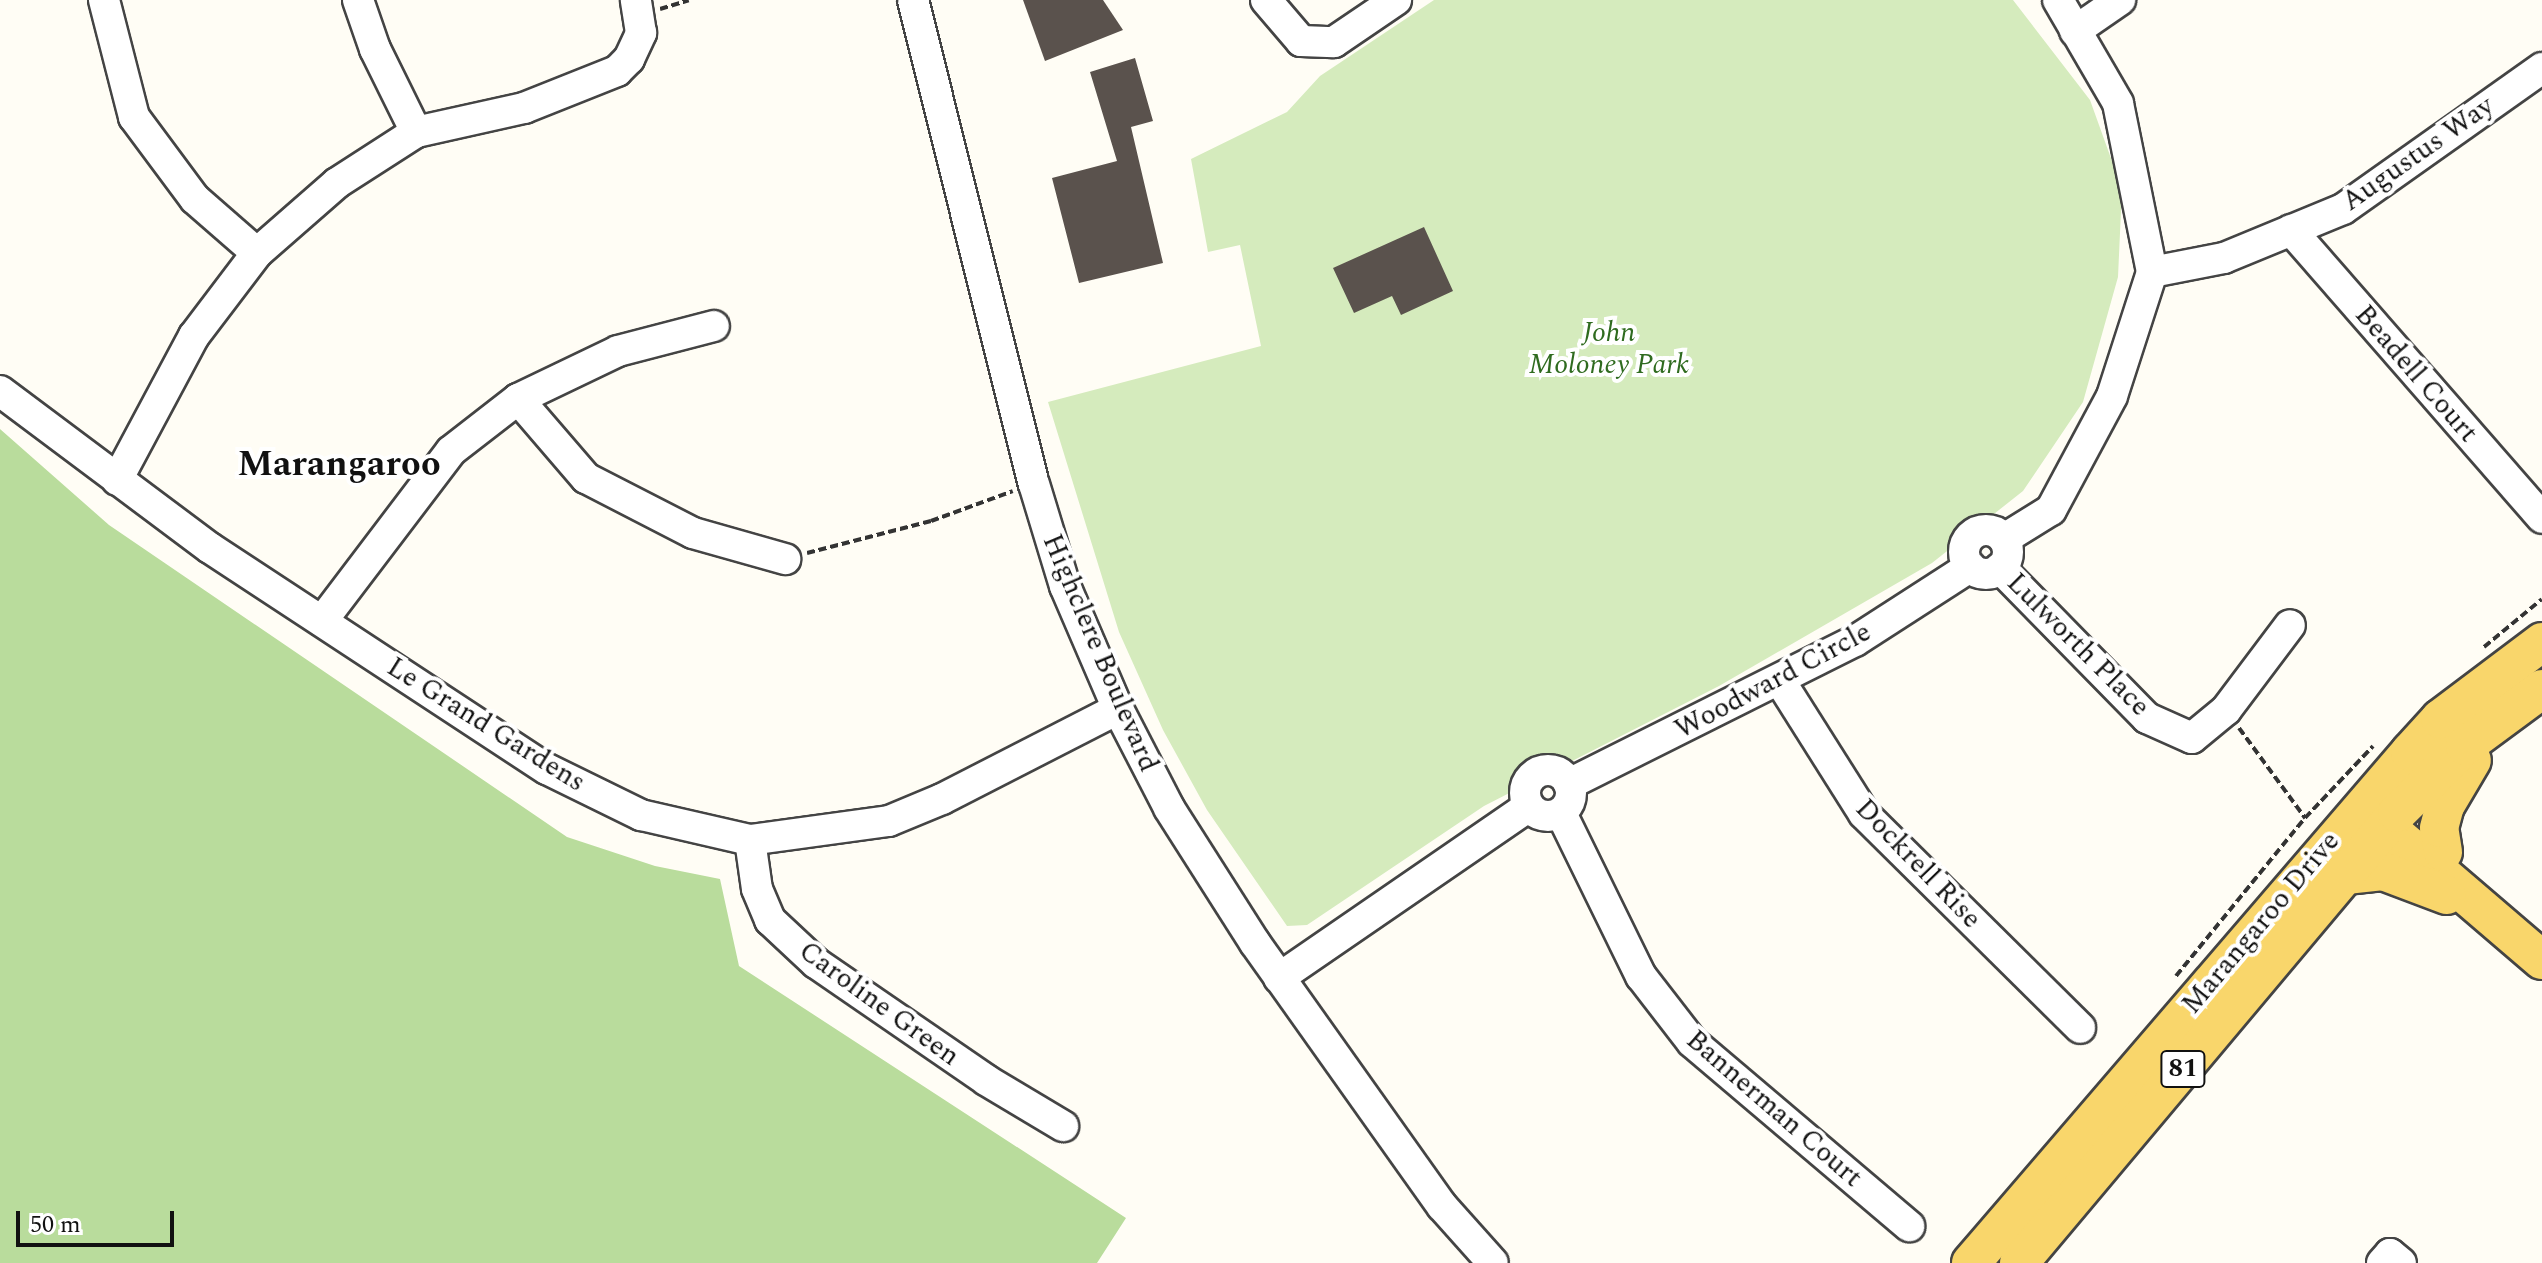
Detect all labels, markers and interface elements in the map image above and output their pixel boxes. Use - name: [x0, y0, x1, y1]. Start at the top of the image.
- street label: Augustus Way: [2336, 89, 2500, 219]
- street label: Beadell Court: [2347, 298, 2485, 450]
- park label: John Moloney Park: [1529, 316, 1689, 382]
- district label: Marangaroo: [237, 443, 441, 487]
- street label: Highclere Boulevard: [1035, 529, 1165, 777]
- street label: Lulworth Place: [1999, 566, 2157, 724]
- street label: Woodward Circle: [1669, 615, 1877, 747]
- street label: Le Grand Gardens: [381, 650, 591, 800]
- street label: Dockrell Rise: [1848, 792, 1988, 936]
- street label: Marangaroo Drive: [2175, 825, 2347, 1021]
- street label: Caroline Green: [792, 935, 966, 1073]
- street label: Bannerman Court: [1679, 1023, 1869, 1195]
- road number: 81: [2159, 1047, 2207, 1091]
- scale bar: [20, 1195, 178, 1245]
- text: 50 m: [30, 1207, 81, 1243]

